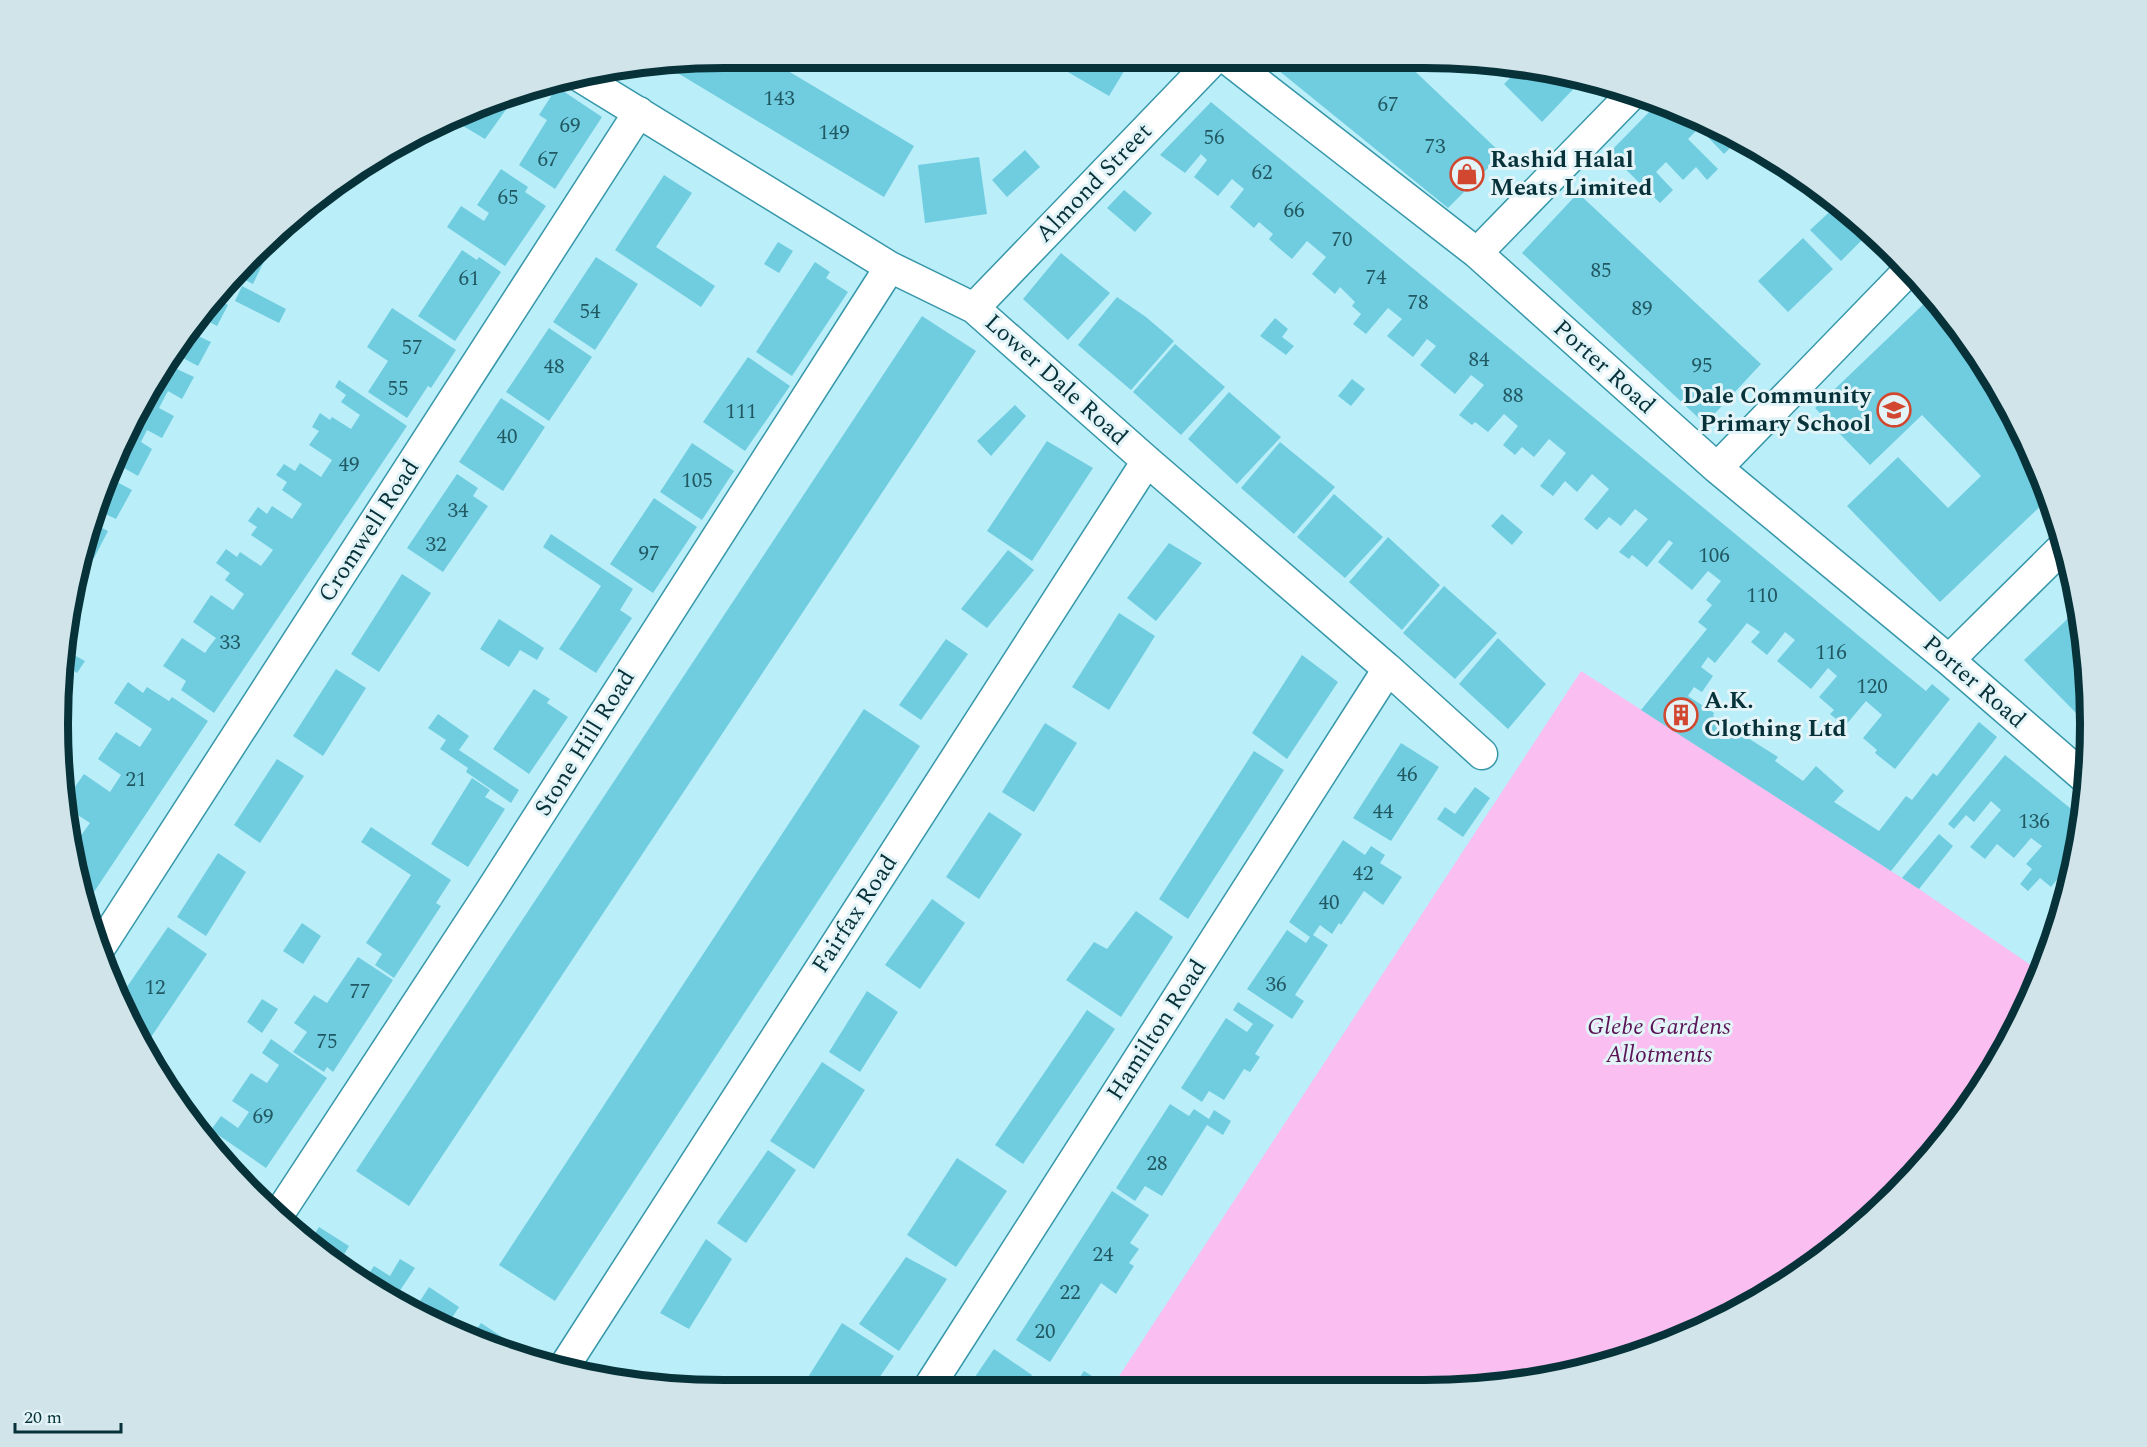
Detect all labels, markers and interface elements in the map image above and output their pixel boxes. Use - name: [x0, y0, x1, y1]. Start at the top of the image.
- house number: 143: [763, 83, 795, 115]
- house number: 67: [1378, 89, 1399, 121]
- house number: 69: [560, 110, 581, 142]
- street label: Almond Street: [1027, 115, 1161, 251]
- house number: 149: [818, 117, 850, 149]
- house number: 56: [1204, 122, 1225, 154]
- house number: 73: [1425, 131, 1446, 163]
- place label: Rashid Halal Meats Limited: [1490, 142, 1652, 206]
- house number: 67: [538, 144, 559, 176]
- shop icon: Rashid Halal Meats Limited: [1449, 156, 1485, 192]
- house number: 62: [1252, 157, 1273, 189]
- house number: 65: [498, 182, 519, 214]
- house number: 66: [1284, 195, 1305, 227]
- house number: 70: [1332, 224, 1353, 256]
- house number: 85: [1591, 255, 1612, 287]
- house number: 74: [1366, 262, 1387, 294]
- house number: 61: [459, 263, 480, 295]
- house number: 78: [1408, 287, 1429, 319]
- house number: 89: [1632, 293, 1653, 325]
- house number: 54: [580, 296, 601, 328]
- street label: Lower Dale Road: [976, 306, 1136, 454]
- street label: Porter Road: [1545, 311, 1663, 423]
- house number: 57: [402, 332, 423, 364]
- house number: 84: [1469, 344, 1490, 376]
- house number: 95: [1692, 350, 1713, 382]
- house number: 48: [544, 351, 565, 383]
- house number: 55: [388, 373, 409, 405]
- place label: Dale Community Primary School: [1683, 378, 1873, 442]
- house number: 88: [1503, 380, 1524, 412]
- school or university icon: Dale Community Primary School: [1876, 392, 1912, 428]
- house number: 111: [725, 396, 757, 428]
- house number: 40: [497, 421, 518, 453]
- house number: 49: [339, 449, 360, 481]
- street label: Cromwell Road: [309, 452, 429, 610]
- house number: 105: [681, 465, 713, 497]
- house number: 34: [448, 495, 469, 527]
- house number: 32: [426, 529, 447, 561]
- house number: 97: [639, 538, 660, 570]
- house number: 106: [1698, 540, 1730, 572]
- house number: 110: [1746, 580, 1778, 612]
- house number: 33: [220, 627, 241, 659]
- street label: Porter Road: [1914, 627, 2034, 737]
- house number: 116: [1815, 637, 1847, 669]
- street label: Stone Hill Road: [525, 663, 645, 823]
- house number: 120: [1856, 671, 1888, 703]
- place label: A.K. Clothing Ltd: [1704, 683, 1847, 747]
- building icon: A.K. Clothing Ltd: [1663, 697, 1699, 733]
- house number: 46: [1397, 759, 1418, 791]
- house number: 21: [126, 764, 147, 796]
- house number: 44: [1373, 796, 1394, 828]
- house number: 136: [2018, 806, 2050, 838]
- street label: Fairfax Road: [803, 848, 907, 980]
- house number: 42: [1353, 858, 1374, 890]
- house number: 40: [1319, 887, 1340, 919]
- street label: Hamilton Road: [1098, 952, 1216, 1108]
- house number: 36: [1266, 969, 1287, 1001]
- house number: 12: [145, 972, 166, 1004]
- house number: 77: [350, 976, 371, 1008]
- park label: Glebe Gardens Allotments: [1587, 1009, 1731, 1073]
- house number: 75: [317, 1026, 338, 1058]
- house number: 69: [253, 1101, 274, 1133]
- house number: 28: [1147, 1148, 1168, 1180]
- house number: 24: [1093, 1239, 1114, 1271]
- house number: 22: [1060, 1277, 1081, 1309]
- house number: 20: [1035, 1316, 1056, 1348]
- scale bar: [15, 1396, 122, 1434]
- text: 20 m: [24, 1404, 62, 1431]

